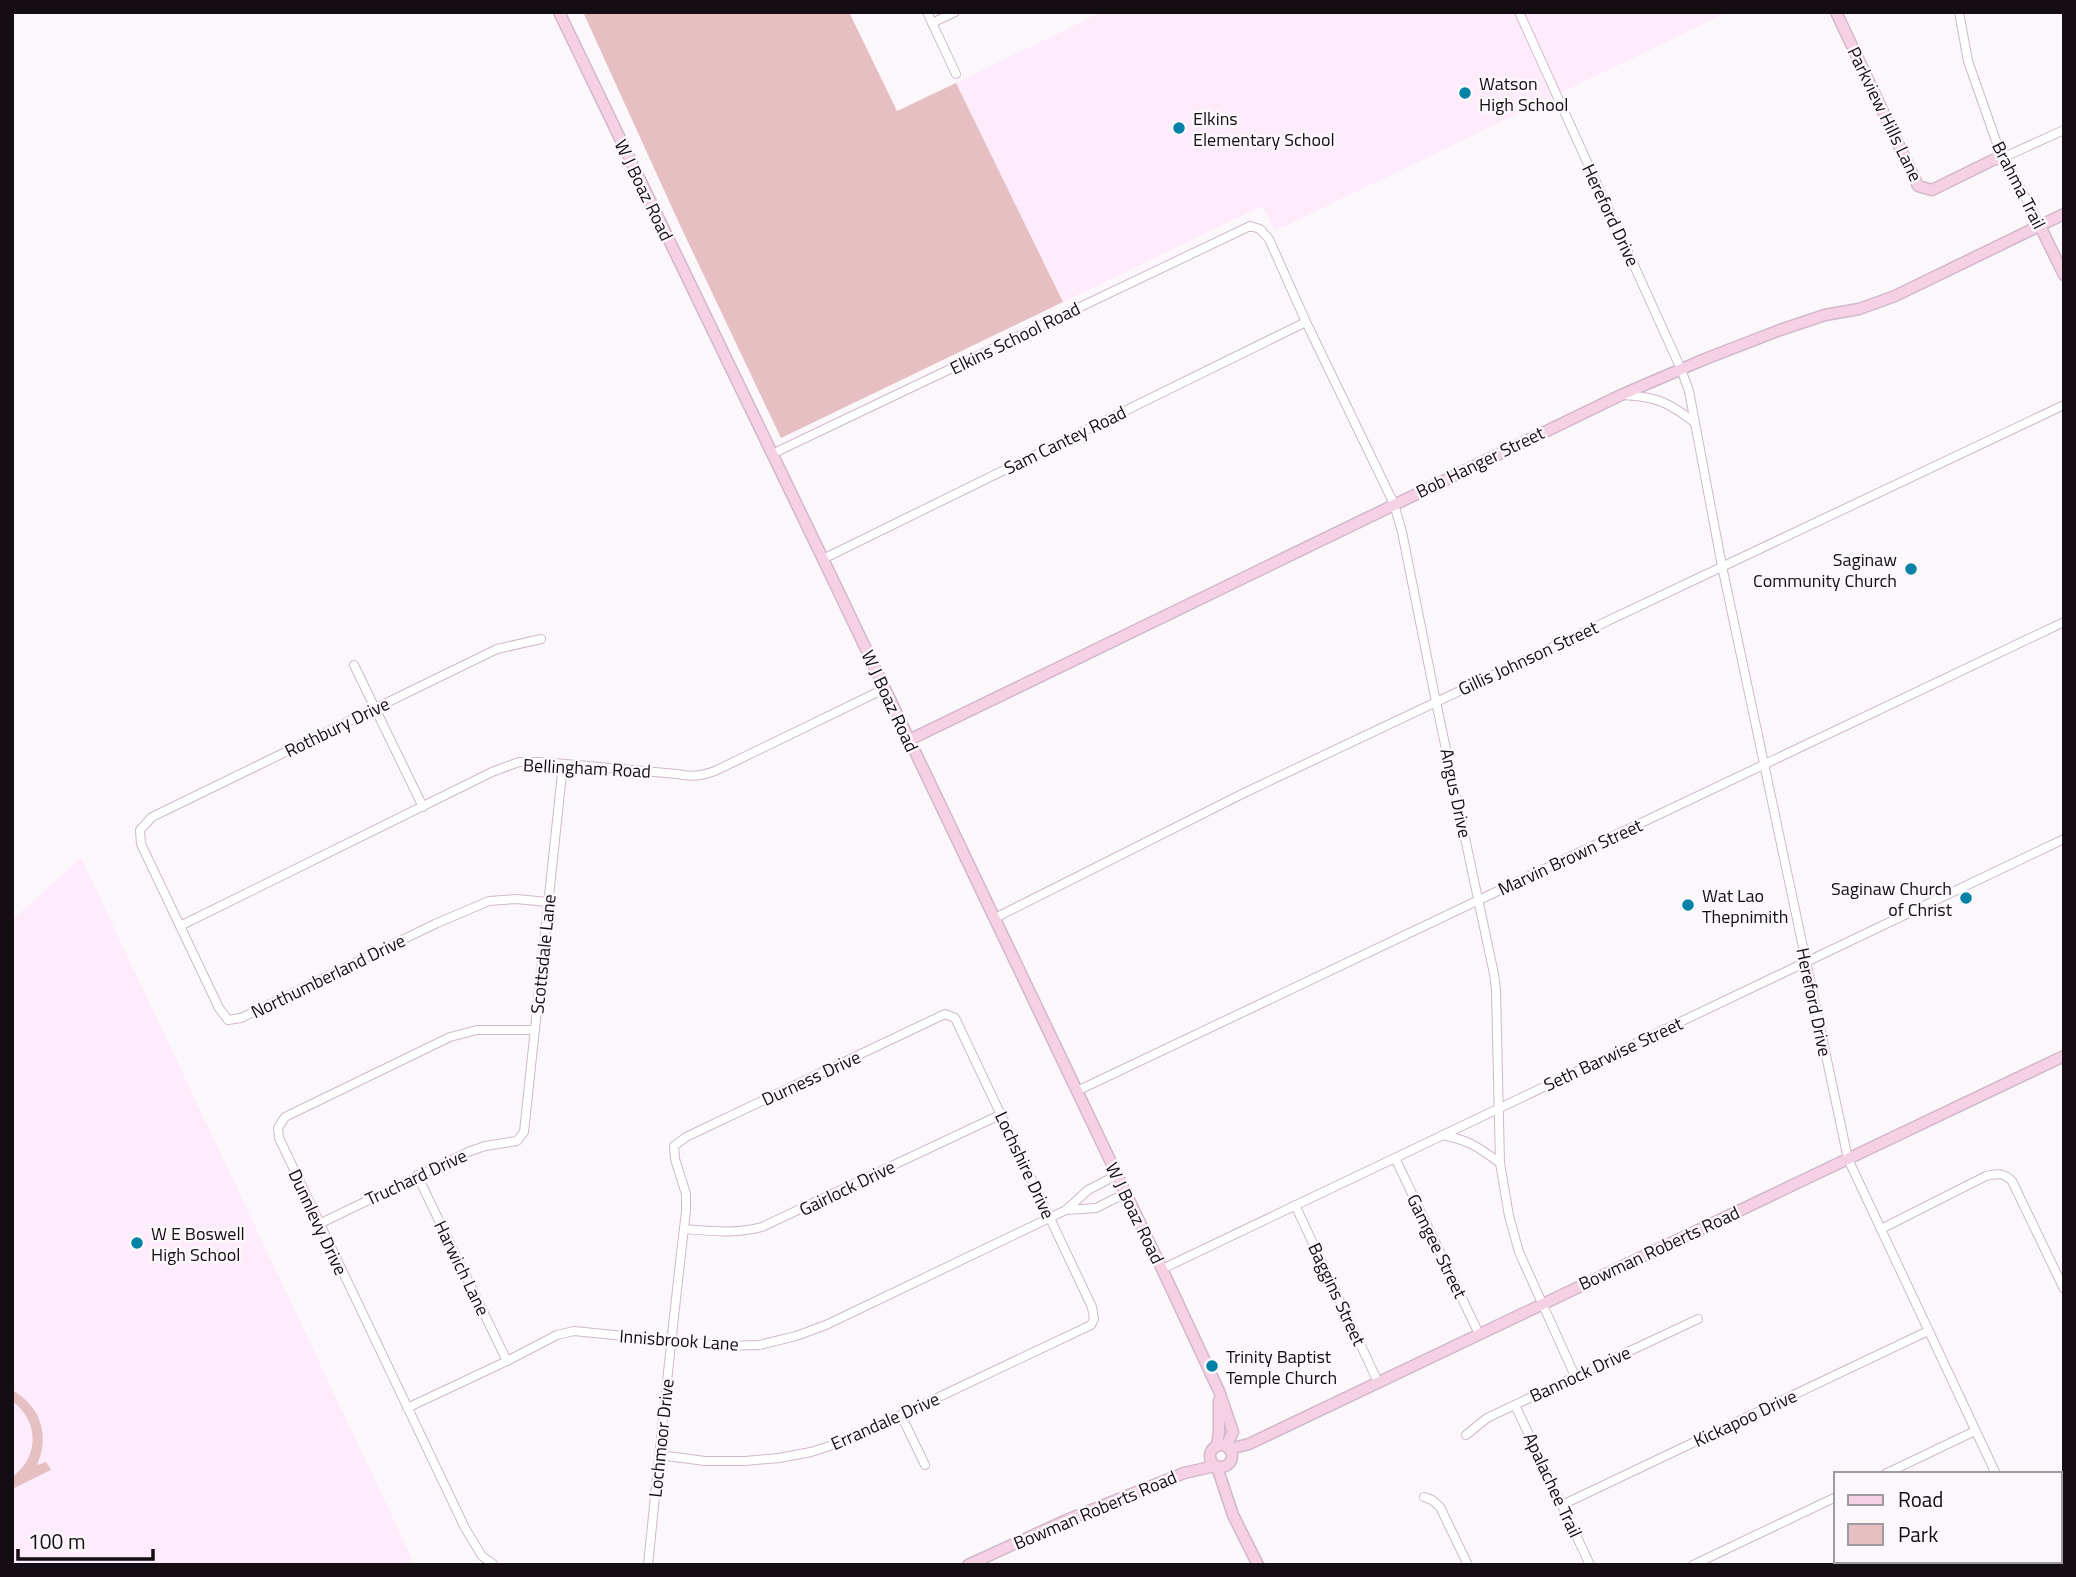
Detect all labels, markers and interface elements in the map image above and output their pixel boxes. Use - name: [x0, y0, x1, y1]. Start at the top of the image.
- street label: Parkview Hills Lane: [1841, 42, 1929, 186]
- place label: Watson High School: [1479, 70, 1568, 118]
- marker: Watson High School: [1457, 85, 1473, 101]
- place label: Elkins Elementary School: [1193, 105, 1335, 153]
- marker: Elkins Elementary School: [1171, 120, 1187, 136]
- street label: W J Boaz Road: [608, 135, 680, 245]
- street label: Brahma Trail: [1985, 136, 2053, 234]
- street label: Hereford Drive: [1575, 159, 1647, 271]
- street label: Elkins School Road: [945, 295, 1085, 381]
- street label: Sam Cantey Road: [999, 399, 1131, 481]
- street label: Bob Hanger Street: [1411, 419, 1549, 505]
- place label: Saginaw Community Church: [1753, 546, 1897, 594]
- marker: Saginaw Community Church: [1903, 561, 1919, 577]
- street label: Gillis Johnson Street: [1454, 613, 1603, 702]
- street label: W J Boaz Road: [855, 646, 925, 756]
- street label: Rothbury Drive: [280, 690, 394, 764]
- street label: Angus Drive: [1433, 746, 1479, 840]
- street label: Bellingham Road: [522, 751, 652, 785]
- street label: Marvin Brown Street: [1493, 811, 1647, 902]
- place label: Saginaw Church of Christ: [1831, 875, 1953, 923]
- place label: Wat Lao Thepnimith: [1702, 882, 1788, 930]
- marker: Saginaw Church of Christ: [1958, 890, 1974, 906]
- street label: Scottsdale Lane: [523, 893, 563, 1015]
- marker: Wat Lao Thepnimith: [1680, 897, 1696, 913]
- street label: Northumberland Drive: [246, 927, 410, 1025]
- street label: Hereford Drive: [1789, 945, 1839, 1059]
- street label: Seth Barwise Street: [1539, 1010, 1688, 1098]
- street label: Durness Drive: [757, 1043, 865, 1113]
- street label: Lochshire Drive: [988, 1107, 1062, 1223]
- street label: Truchard Drive: [361, 1142, 471, 1212]
- street label: Gairlock Drive: [794, 1153, 900, 1223]
- street label: W J Boaz Road: [1099, 1158, 1171, 1268]
- street label: Dunnlevy Drive: [282, 1165, 354, 1279]
- street label: Gamgee Street: [1400, 1189, 1474, 1303]
- street label: Bowman Roberts Road: [1574, 1199, 1744, 1297]
- street label: Harwich Lane: [427, 1216, 497, 1320]
- place label: W E Boswell High School: [151, 1220, 245, 1268]
- marker: W E Boswell High School: [129, 1235, 145, 1251]
- street label: Baggins Street: [1301, 1238, 1373, 1351]
- street label: Innisbrook Lane: [618, 1322, 740, 1358]
- street label: Bannock Drive: [1525, 1339, 1635, 1409]
- place label: Trinity Baptist Temple Church: [1226, 1343, 1337, 1391]
- marker: Trinity Baptist Temple Church: [1204, 1358, 1220, 1374]
- street label: Lochmoor Drive: [641, 1377, 681, 1499]
- street label: Kickapoo Drive: [1689, 1382, 1801, 1454]
- street label: Errandale Drive: [826, 1385, 944, 1457]
- street label: Apalachee Trail: [1517, 1428, 1589, 1542]
- street label: Bowman Roberts Road: [1009, 1463, 1181, 1557]
- legend: [1834, 1472, 2062, 1563]
- text: Road: [1898, 1483, 1943, 1515]
- scale bar: [18, 1518, 152, 1562]
- text: Park: [1898, 1518, 1938, 1550]
- text: 100 m: [28, 1525, 85, 1557]

